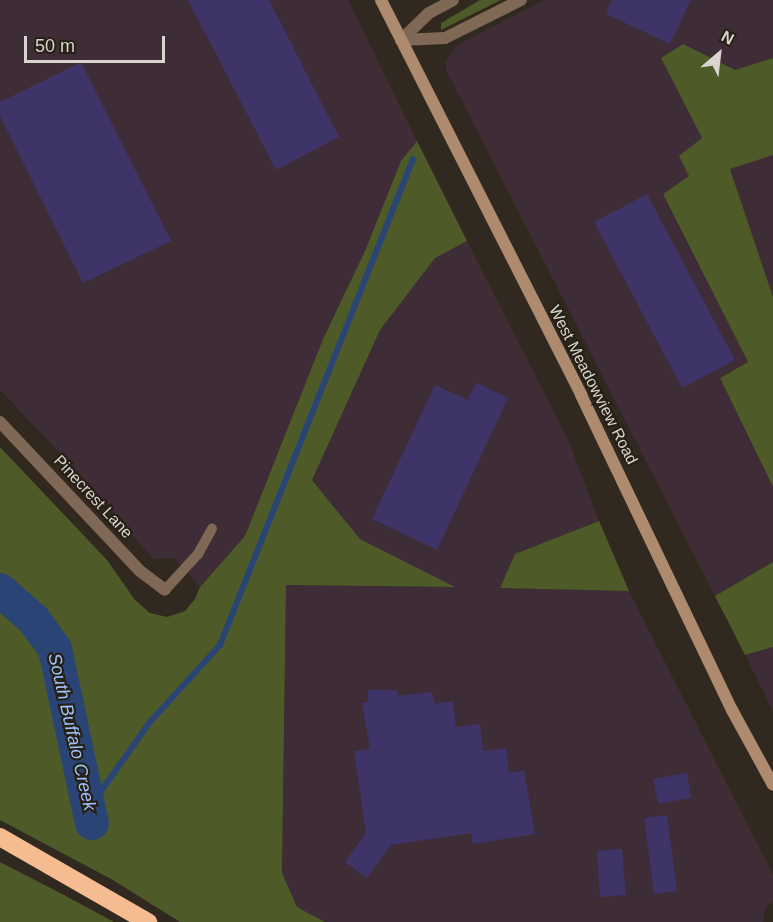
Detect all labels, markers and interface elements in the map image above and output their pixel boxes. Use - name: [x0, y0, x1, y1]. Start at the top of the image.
- scale bar: [27, 24, 168, 62]
- north arrow: [689, 24, 749, 84]
- text: N: [719, 27, 737, 48]
- text: 50 m: [35, 36, 75, 56]
- street label: West Meadowview Road: [545, 302, 641, 468]
- street label: Pinecrest Lane: [50, 451, 136, 543]
- water label: South Buffalo Creek: [43, 651, 101, 813]

